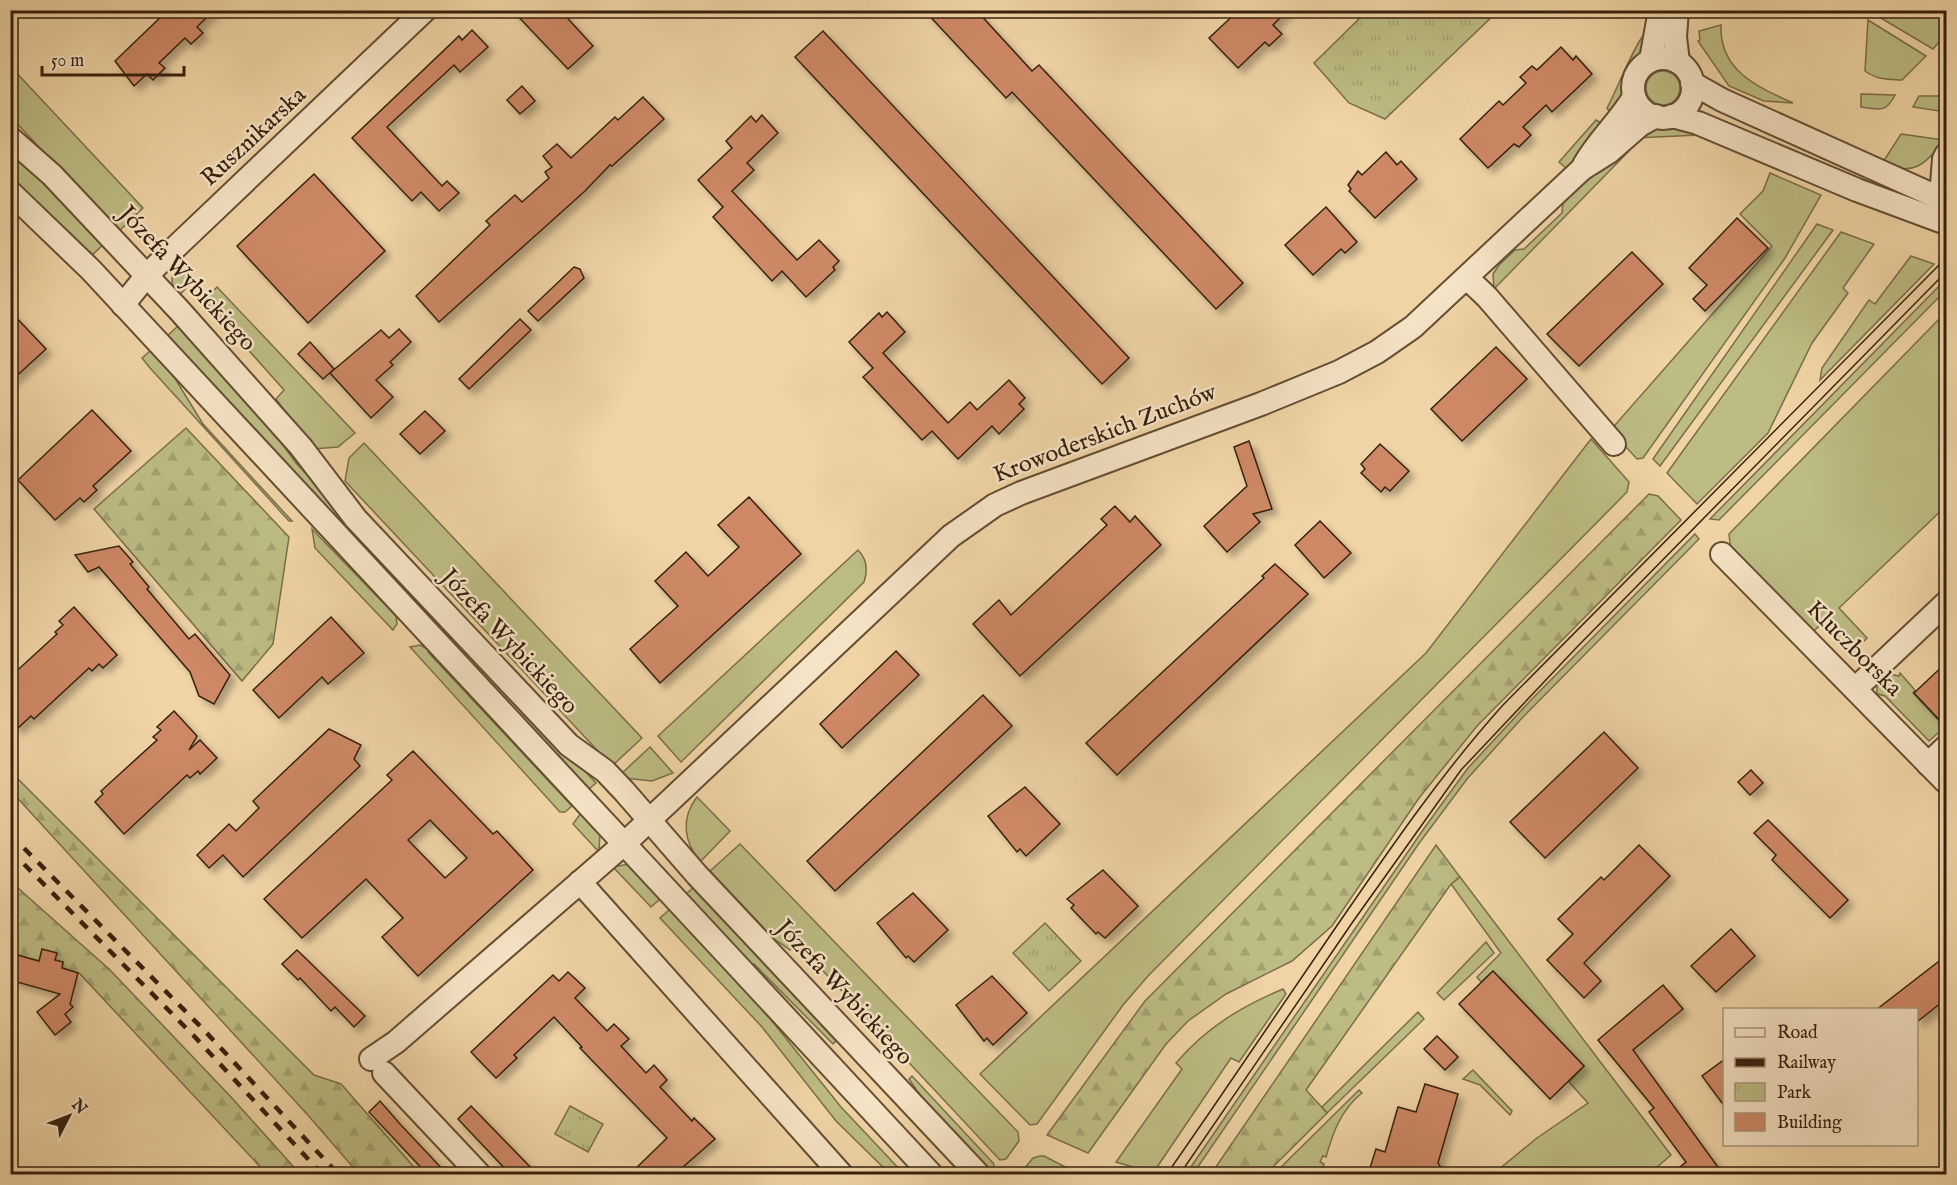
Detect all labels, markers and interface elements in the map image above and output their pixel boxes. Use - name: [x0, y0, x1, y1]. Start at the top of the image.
- scale bar: [42, 39, 184, 77]
- text: 50 m: [51, 50, 84, 73]
- street label: Rusznikarska: [195, 80, 314, 194]
- street label: Józefa Wybickiego: [109, 197, 263, 358]
- street label: Krowoderskich Zuchów: [989, 377, 1222, 491]
- street label: Józefa Wybickiego: [431, 560, 585, 721]
- street label: Kluczborska: [1799, 594, 1909, 704]
- street label: Józefa Wybickiego: [766, 911, 920, 1072]
- legend: [1723, 1008, 1918, 1146]
- text: Road: [1777, 1022, 1818, 1045]
- text: Railway: [1777, 1052, 1836, 1075]
- text: Park: [1777, 1082, 1812, 1105]
- north arrow: [39, 1086, 99, 1146]
- text: N: [66, 1095, 91, 1119]
- text: Building: [1777, 1112, 1842, 1135]

